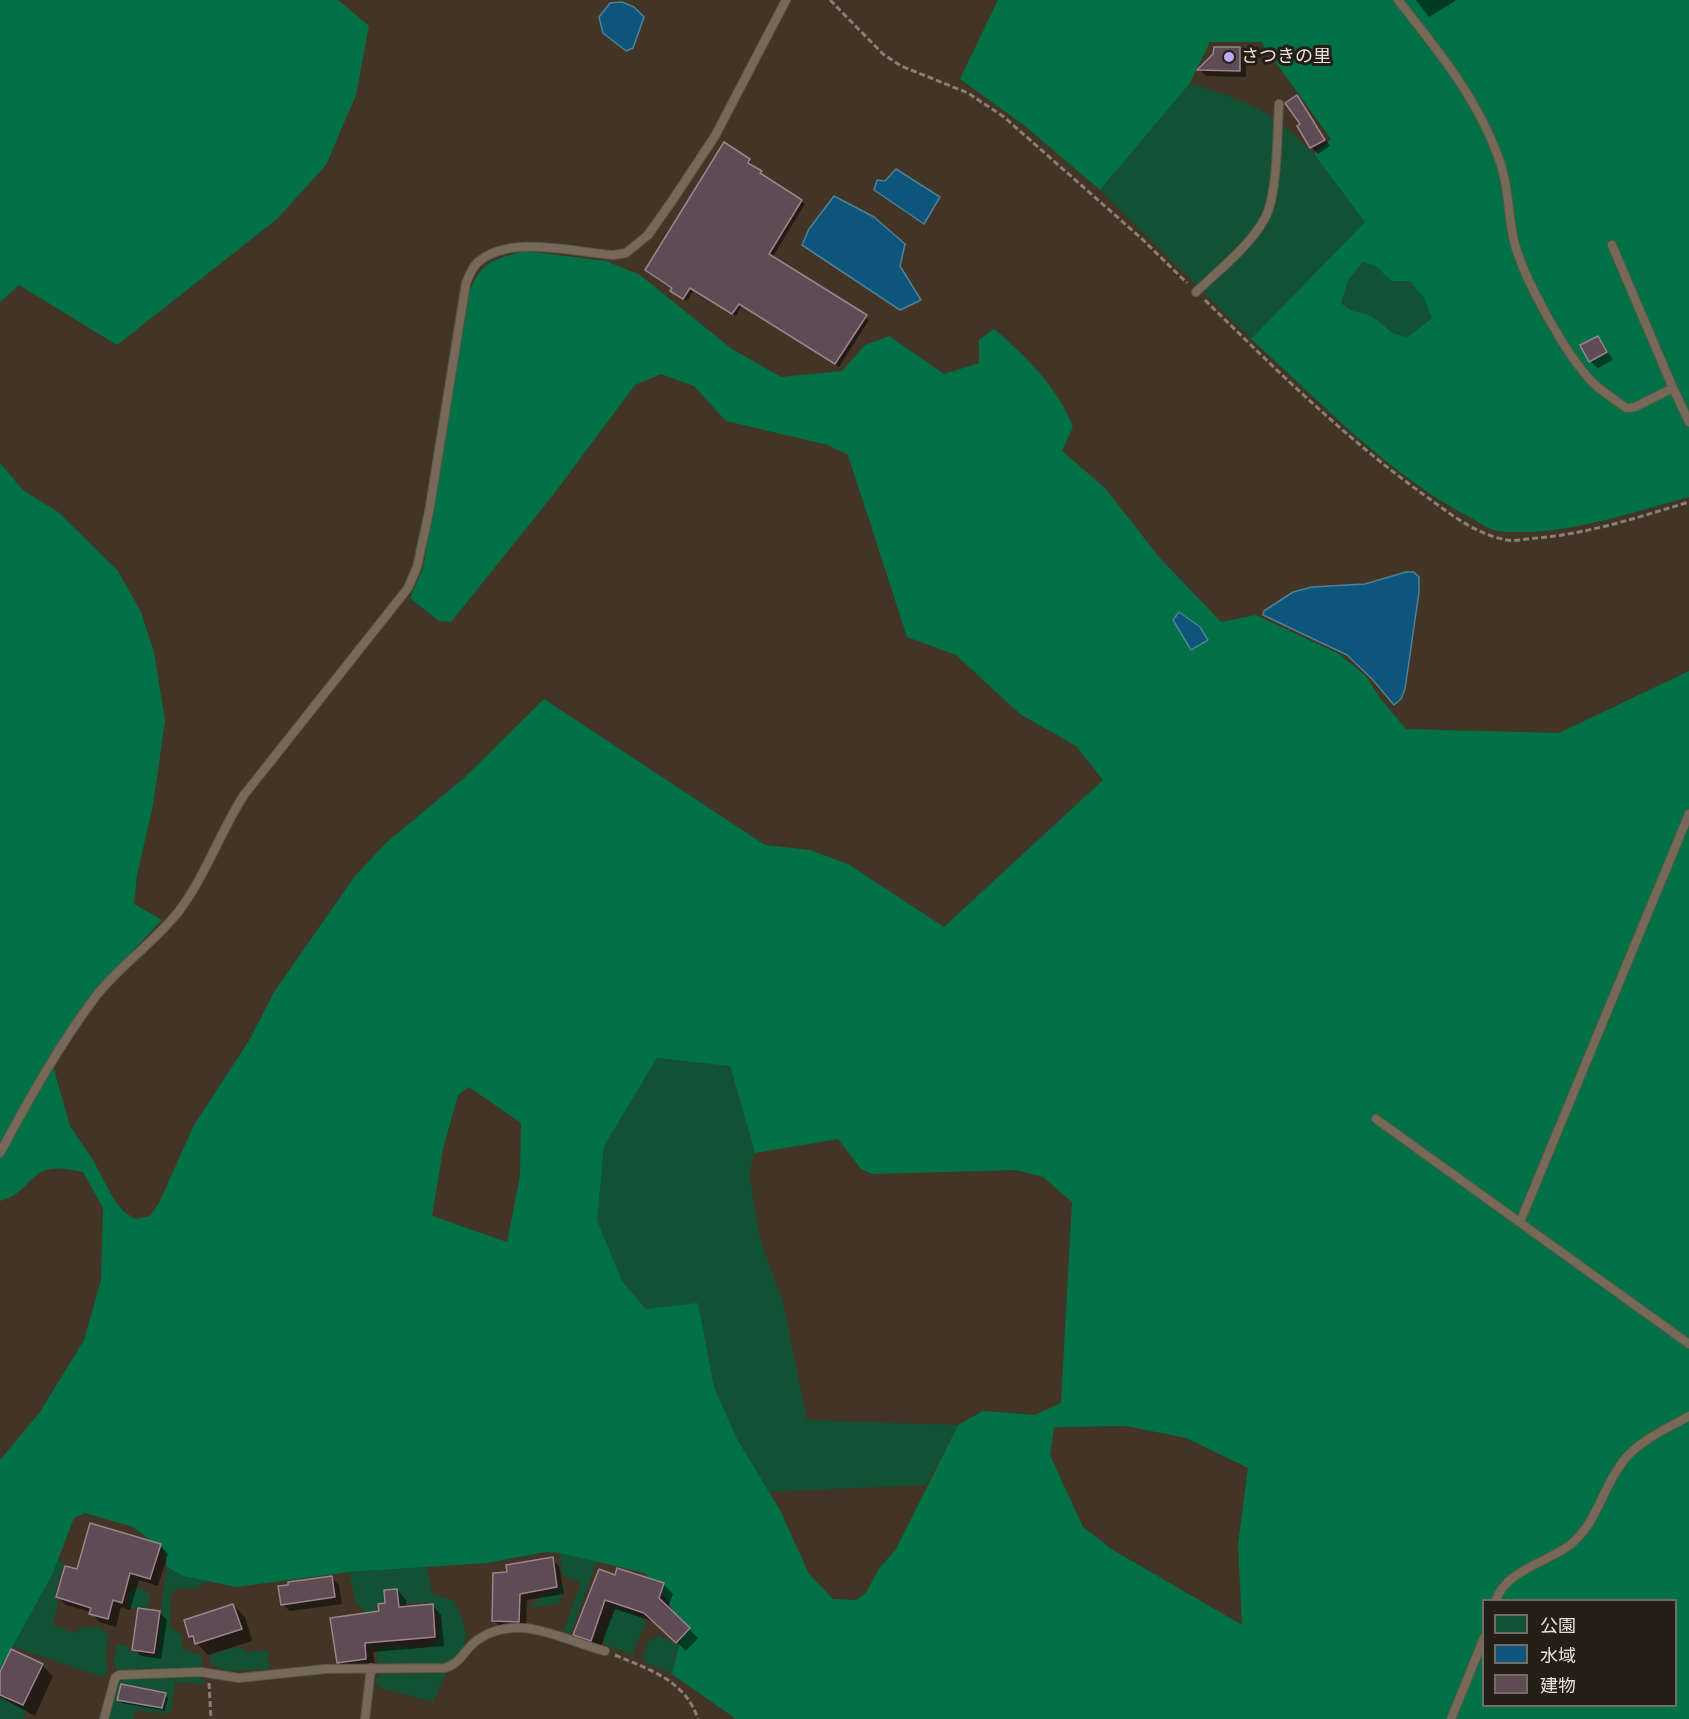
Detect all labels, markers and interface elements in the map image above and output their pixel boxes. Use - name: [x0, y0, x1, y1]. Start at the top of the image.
- place label: さつきの里: [1241, 46, 1331, 68]
- marker: さつきの里: [1222, 50, 1236, 64]
- legend: [1482, 1599, 1677, 1707]
- text: 公園: [1540, 1614, 1576, 1637]
- text: 水域: [1540, 1644, 1576, 1667]
- text: 建物: [1540, 1674, 1576, 1697]

